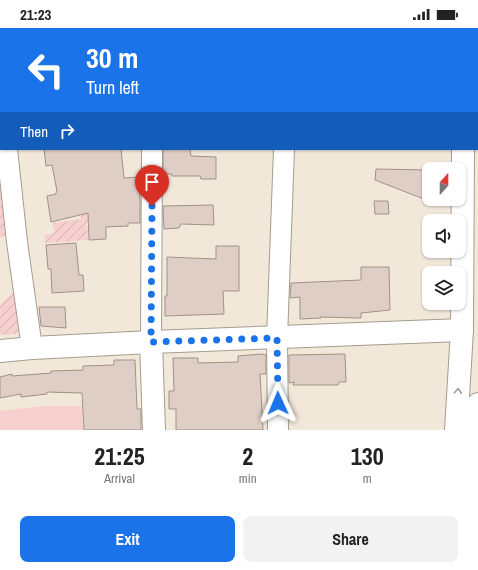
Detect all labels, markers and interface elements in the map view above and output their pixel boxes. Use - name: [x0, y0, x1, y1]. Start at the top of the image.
- text: 21:23: [20, 4, 51, 25]
- text: 30 m: [86, 39, 138, 77]
- icon: left: [20, 44, 72, 96]
- text: Turn left: [86, 75, 139, 100]
- icon: right: [56, 120, 78, 142]
- text: Then: [20, 121, 48, 142]
- north arrow: [422, 162, 466, 206]
- map controls: [422, 162, 466, 310]
- pin: [135, 165, 169, 206]
- icon: arrive: [141, 171, 163, 193]
- button: sound: [422, 214, 466, 258]
- button: layers: [422, 266, 466, 310]
- position arrow: [257, 382, 299, 424]
- one-way arrow: [454, 388, 463, 394]
- text: 21:25: [94, 440, 145, 472]
- text: 2: [242, 440, 253, 472]
- text: 130: [351, 440, 384, 472]
- text: Arrival: [104, 470, 135, 487]
- text: min: [239, 470, 257, 487]
- text: m: [363, 470, 372, 487]
- button: Exit: [20, 516, 235, 562]
- button: Share: [243, 516, 458, 562]

